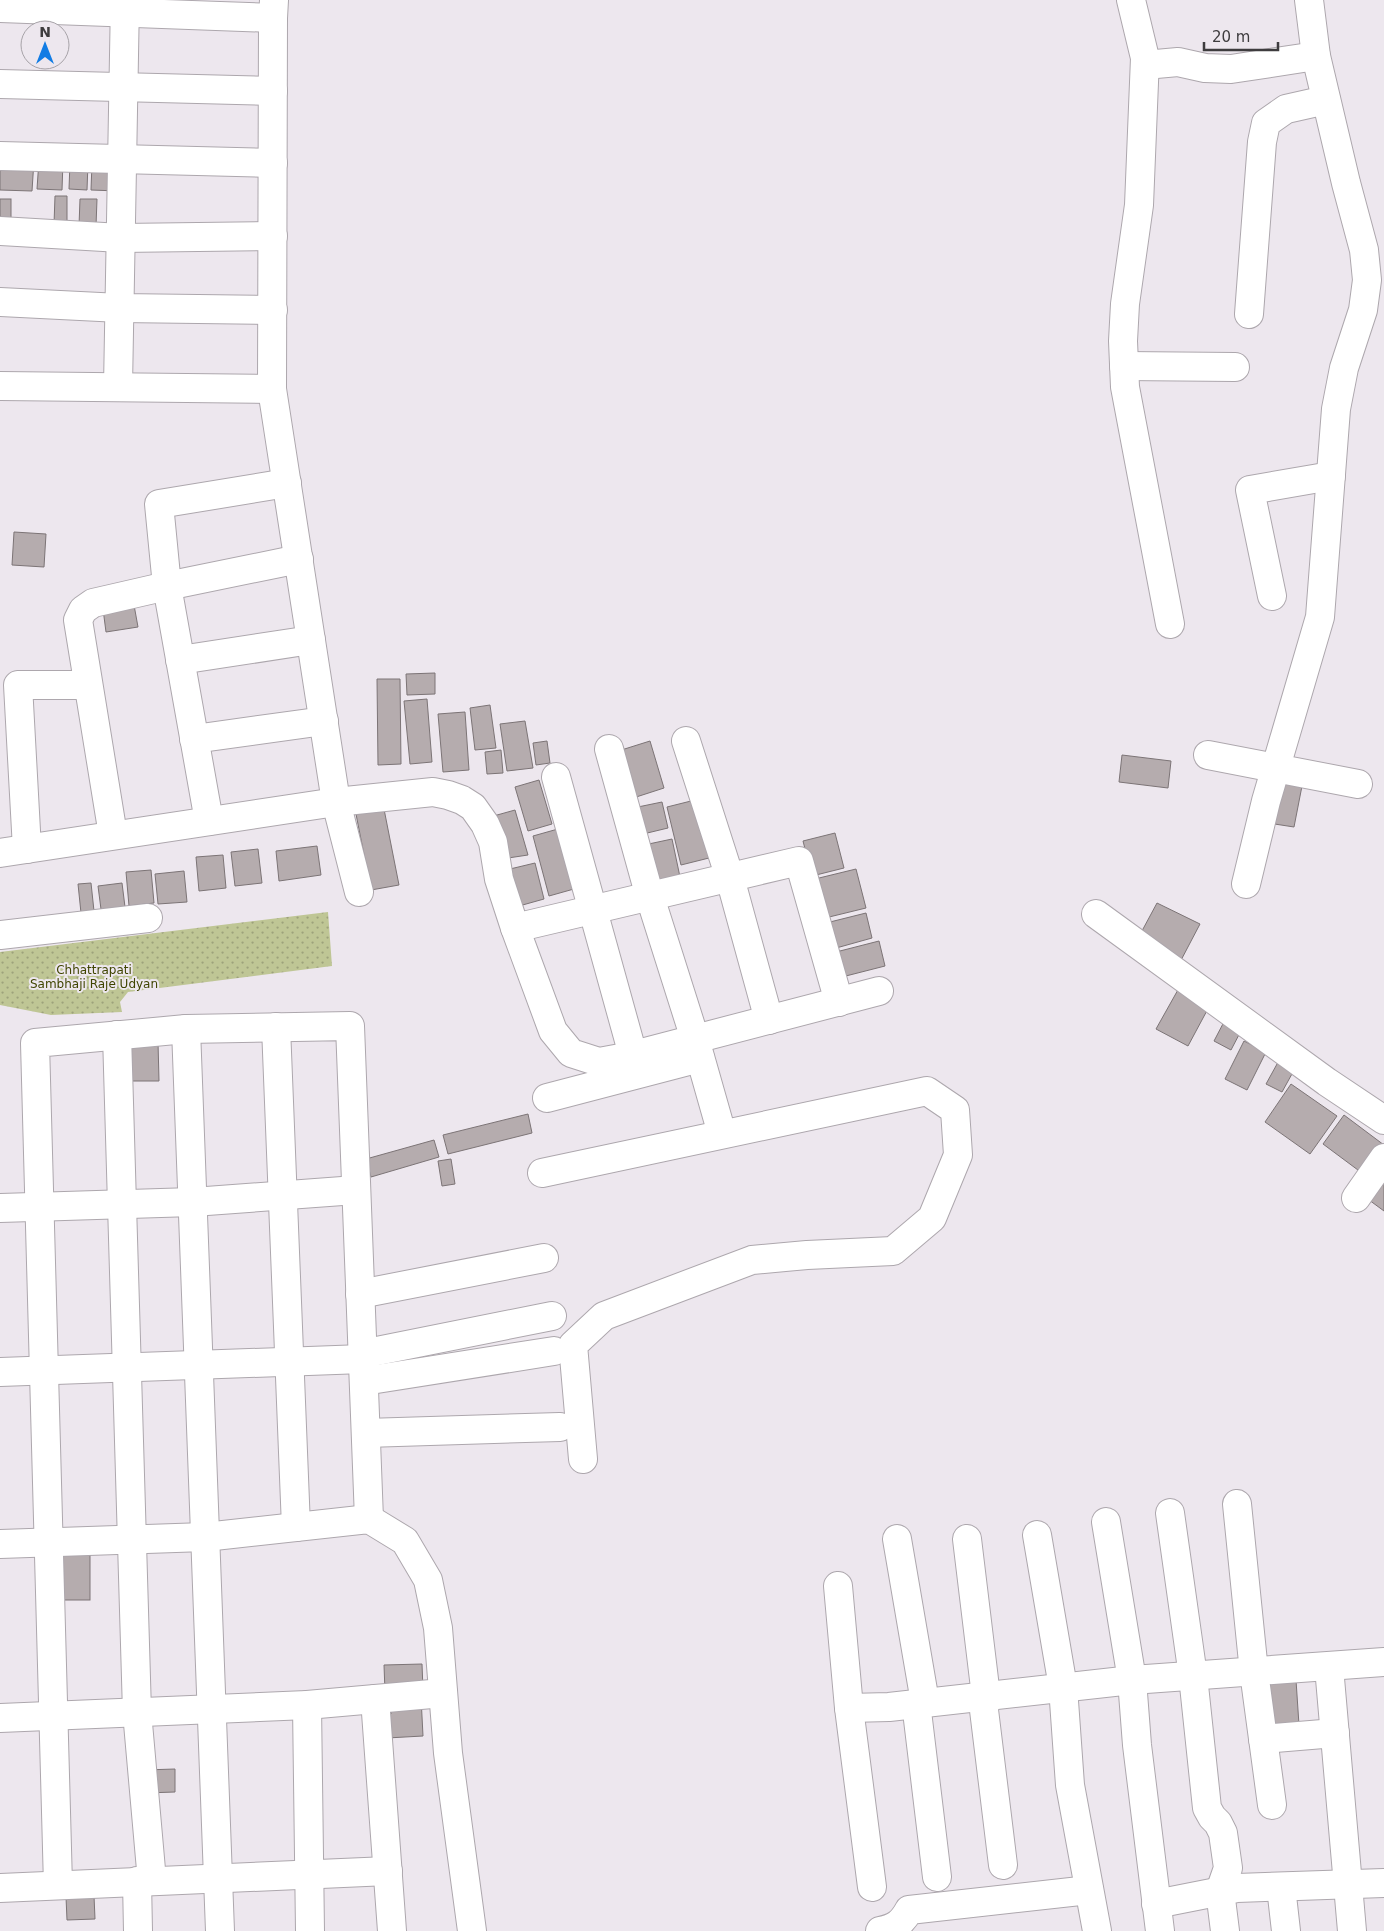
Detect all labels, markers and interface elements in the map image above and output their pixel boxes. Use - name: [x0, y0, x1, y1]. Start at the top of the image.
- north arrow: [20, 20, 70, 70]
- scale bar: [1204, 20, 1278, 52]
- text: N: [39, 24, 51, 40]
- text: 20 m: [1212, 28, 1250, 46]
- park label: Chhattrapati Sambhaji Raje Udyan: [30, 963, 158, 991]

